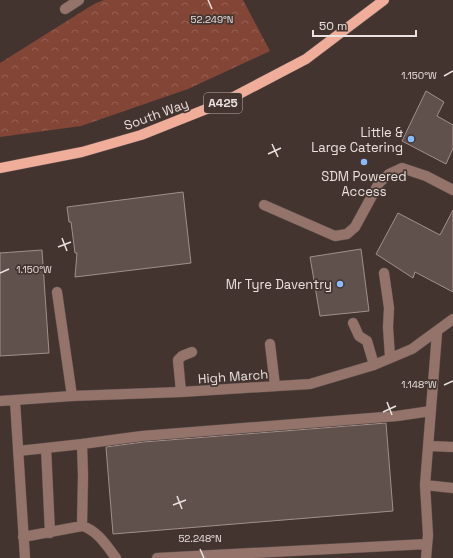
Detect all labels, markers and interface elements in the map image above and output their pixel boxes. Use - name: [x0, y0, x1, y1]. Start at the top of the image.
- scale bar: [313, 12, 416, 38]
- text: 52.249°N: [190, 13, 234, 26]
- text: 50 m: [319, 18, 347, 34]
- text: 1.150°W: [401, 69, 437, 82]
- road number: A425: [204, 93, 242, 113]
- street label: South Way: [121, 95, 191, 134]
- place label: Little & Large Catering: [311, 124, 403, 156]
- marker: Little & Large Catering: [406, 134, 416, 144]
- marker: SDM Powered Access: [359, 157, 369, 167]
- place label: SDM Powered Access: [321, 168, 407, 200]
- text: 1.150°W: [16, 263, 52, 276]
- place label: Mr Tyre Daventry: [226, 276, 332, 293]
- marker: Mr Tyre Daventry: [335, 279, 345, 289]
- street label: High March: [197, 366, 269, 387]
- text: 1.148°W: [401, 378, 437, 391]
- text: 52.248°N: [178, 532, 222, 545]

